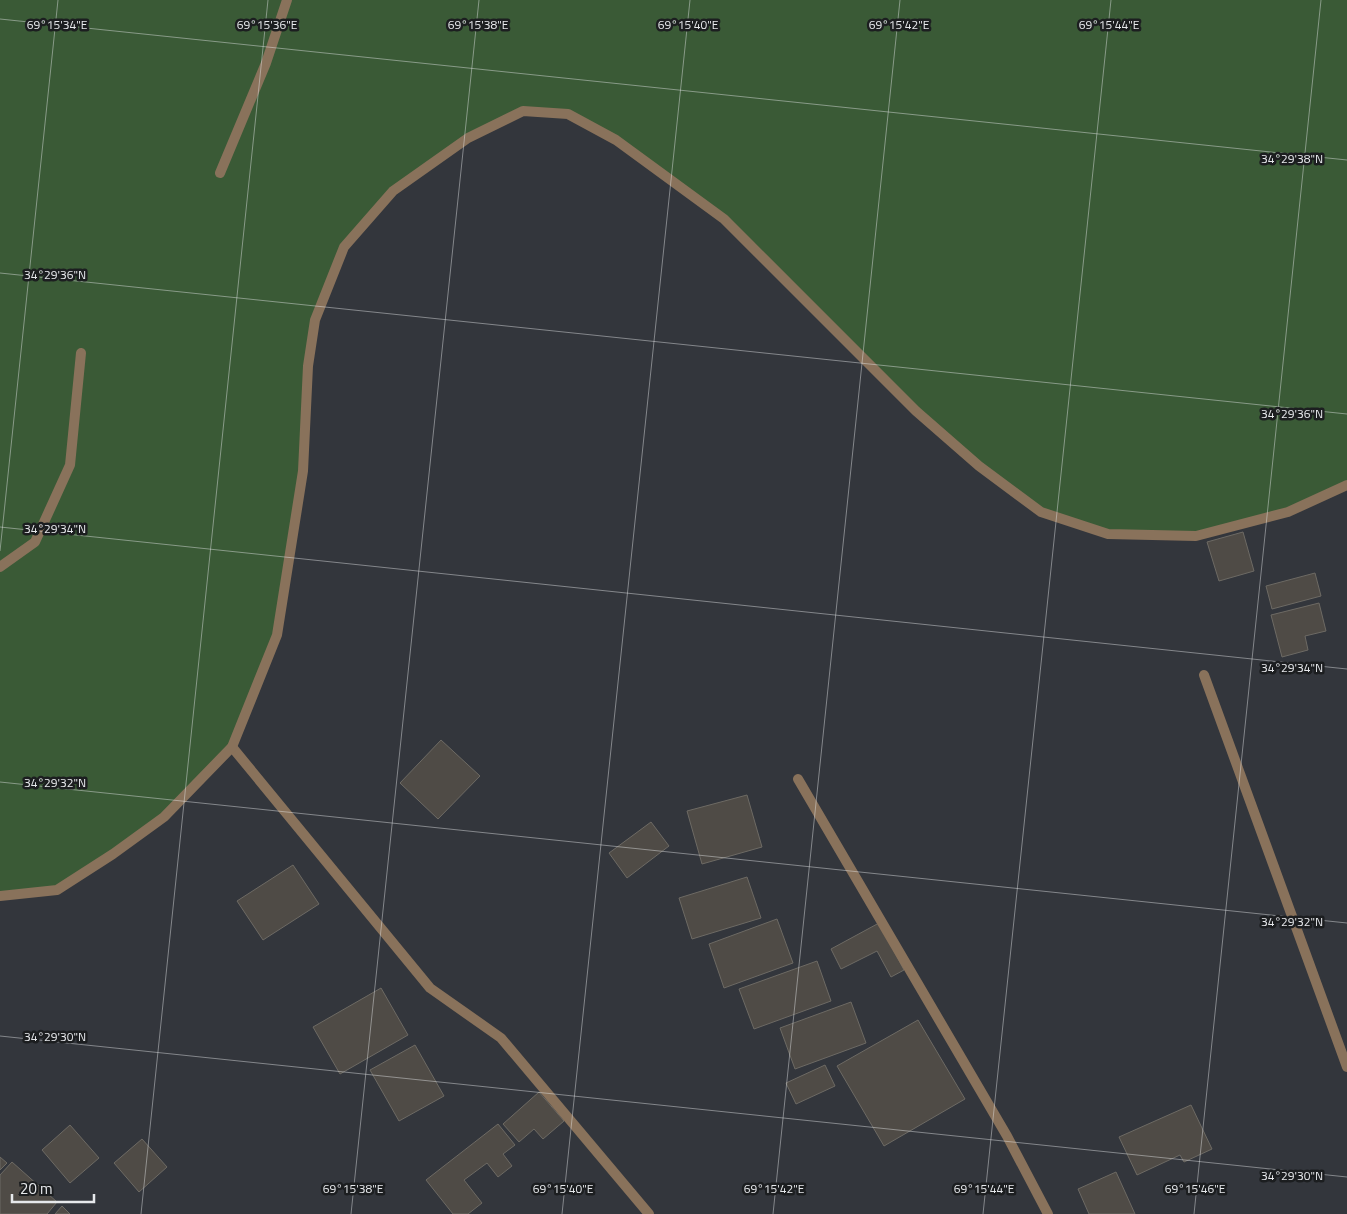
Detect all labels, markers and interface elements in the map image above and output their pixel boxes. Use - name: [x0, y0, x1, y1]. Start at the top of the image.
- text: 69°15'34"E: [27, 15, 88, 34]
- text: 69°15'36"E: [237, 15, 298, 34]
- text: 69°15'38"E: [448, 15, 509, 34]
- text: 69°15'40"E: [658, 15, 719, 34]
- text: 69°15'42"E: [869, 15, 930, 34]
- text: 69°15'44"E: [1079, 15, 1140, 34]
- text: 34°29'38"N: [1261, 149, 1323, 168]
- text: 34°29'36"N: [24, 265, 86, 284]
- text: 34°29'36"N: [1261, 404, 1323, 423]
- text: 34°29'34"N: [24, 519, 86, 538]
- text: 34°29'34"N: [1261, 658, 1323, 677]
- text: 34°29'32"N: [24, 773, 86, 792]
- text: 34°29'32"N: [1261, 912, 1323, 931]
- text: 34°29'30"N: [24, 1027, 86, 1046]
- text: 34°29'30"N: [1261, 1166, 1323, 1185]
- scale bar: [12, 1172, 95, 1204]
- text: 20 m: [20, 1177, 53, 1200]
- text: 69°15'38"E: [323, 1179, 384, 1198]
- text: 69°15'40"E: [533, 1179, 594, 1198]
- text: 69°15'42"E: [744, 1179, 805, 1198]
- text: 69°15'44"E: [954, 1179, 1015, 1198]
- text: 69°15'46"E: [1165, 1179, 1226, 1198]

